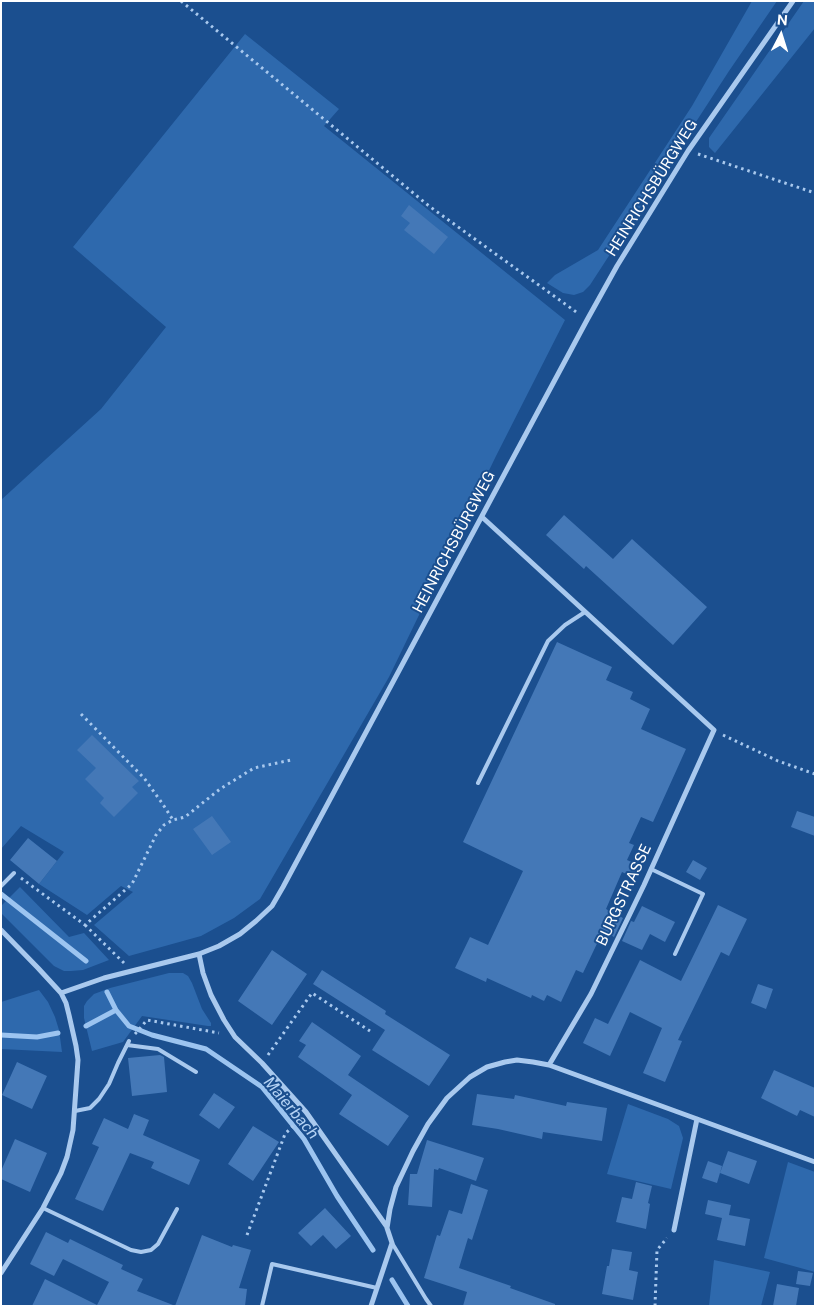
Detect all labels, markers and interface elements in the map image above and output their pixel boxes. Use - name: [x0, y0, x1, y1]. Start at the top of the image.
- north arrow: [756, 10, 806, 60]
- text: N: [776, 12, 788, 29]
- street label: HEINRICHSBÜRGWEG: [602, 116, 702, 260]
- street label: HEINRICHSBÜRGWEG: [409, 468, 499, 616]
- street label: BURGSTRASSE: [593, 841, 655, 949]
- water label: Maierbach: [259, 1073, 323, 1143]

